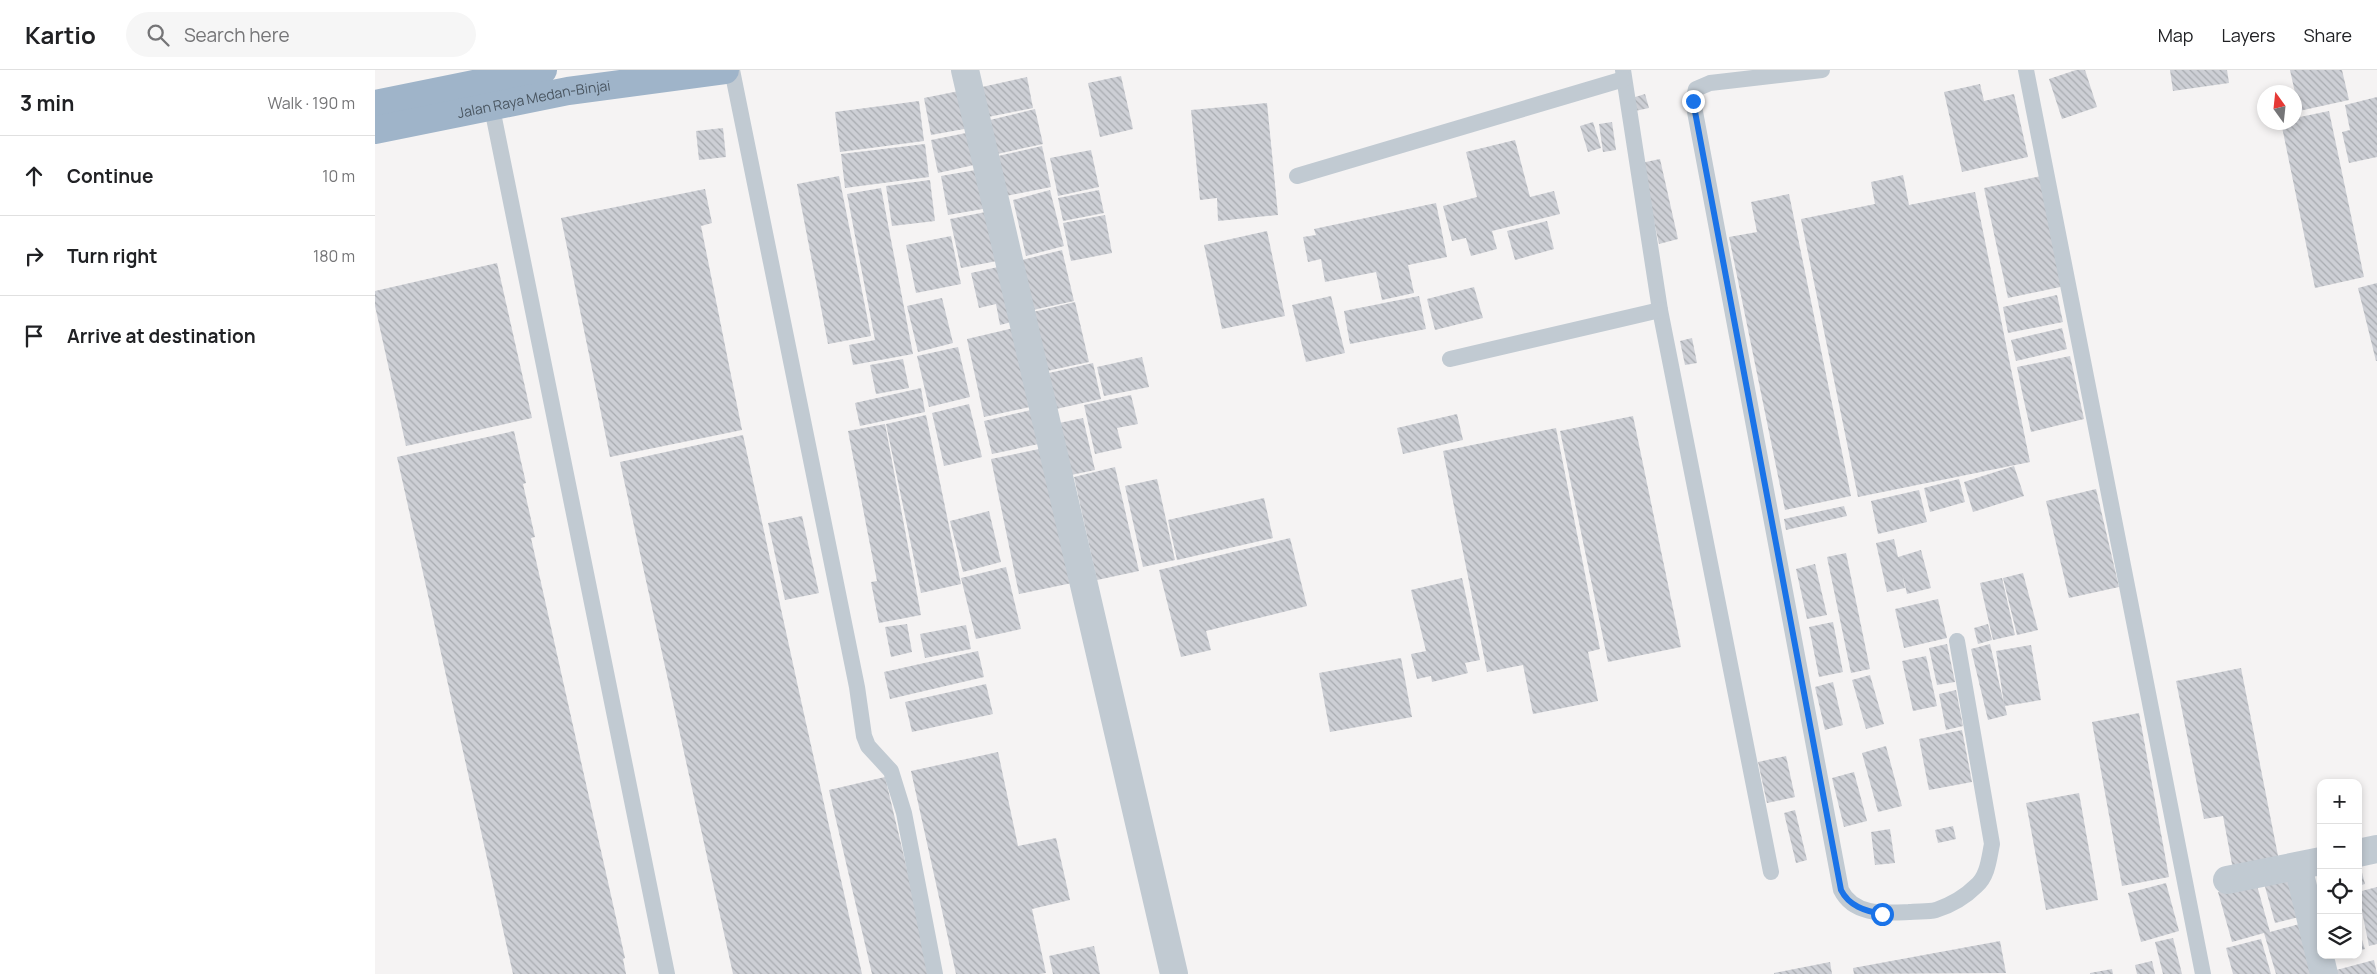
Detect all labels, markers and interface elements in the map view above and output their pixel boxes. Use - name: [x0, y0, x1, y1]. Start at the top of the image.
- search box: [126, 12, 476, 57]
- text: Kartio: [25, 18, 96, 51]
- icon: search: [144, 21, 172, 49]
- text: Search here: [184, 22, 290, 48]
- text: Map: [2158, 23, 2193, 47]
- text: Layers: [2221, 23, 2275, 47]
- text: Share: [2303, 23, 2352, 47]
- street label: Jalan Raya Medan-Binjai: [456, 75, 612, 122]
- north arrow: [2257, 85, 2302, 130]
- text: 3 min: [20, 89, 74, 117]
- route end: [1682, 90, 1705, 113]
- text: Walk · 190 m: [267, 92, 355, 114]
- icon: ahead: [20, 162, 48, 190]
- text: Continue: [67, 163, 153, 189]
- text: 10 m: [322, 165, 355, 187]
- icon: right: [20, 242, 48, 270]
- text: Turn right: [67, 243, 157, 269]
- text: 180 m: [313, 245, 355, 267]
- icon: arrive: [20, 322, 48, 350]
- text: Arrive at destination: [67, 323, 256, 349]
- map controls: [2317, 779, 2362, 959]
- button: +: [2317, 779, 2362, 824]
- button: −: [2317, 824, 2362, 869]
- button: locate: [2317, 869, 2362, 914]
- route start: [1871, 903, 1894, 926]
- button: layers: [2317, 914, 2362, 959]

